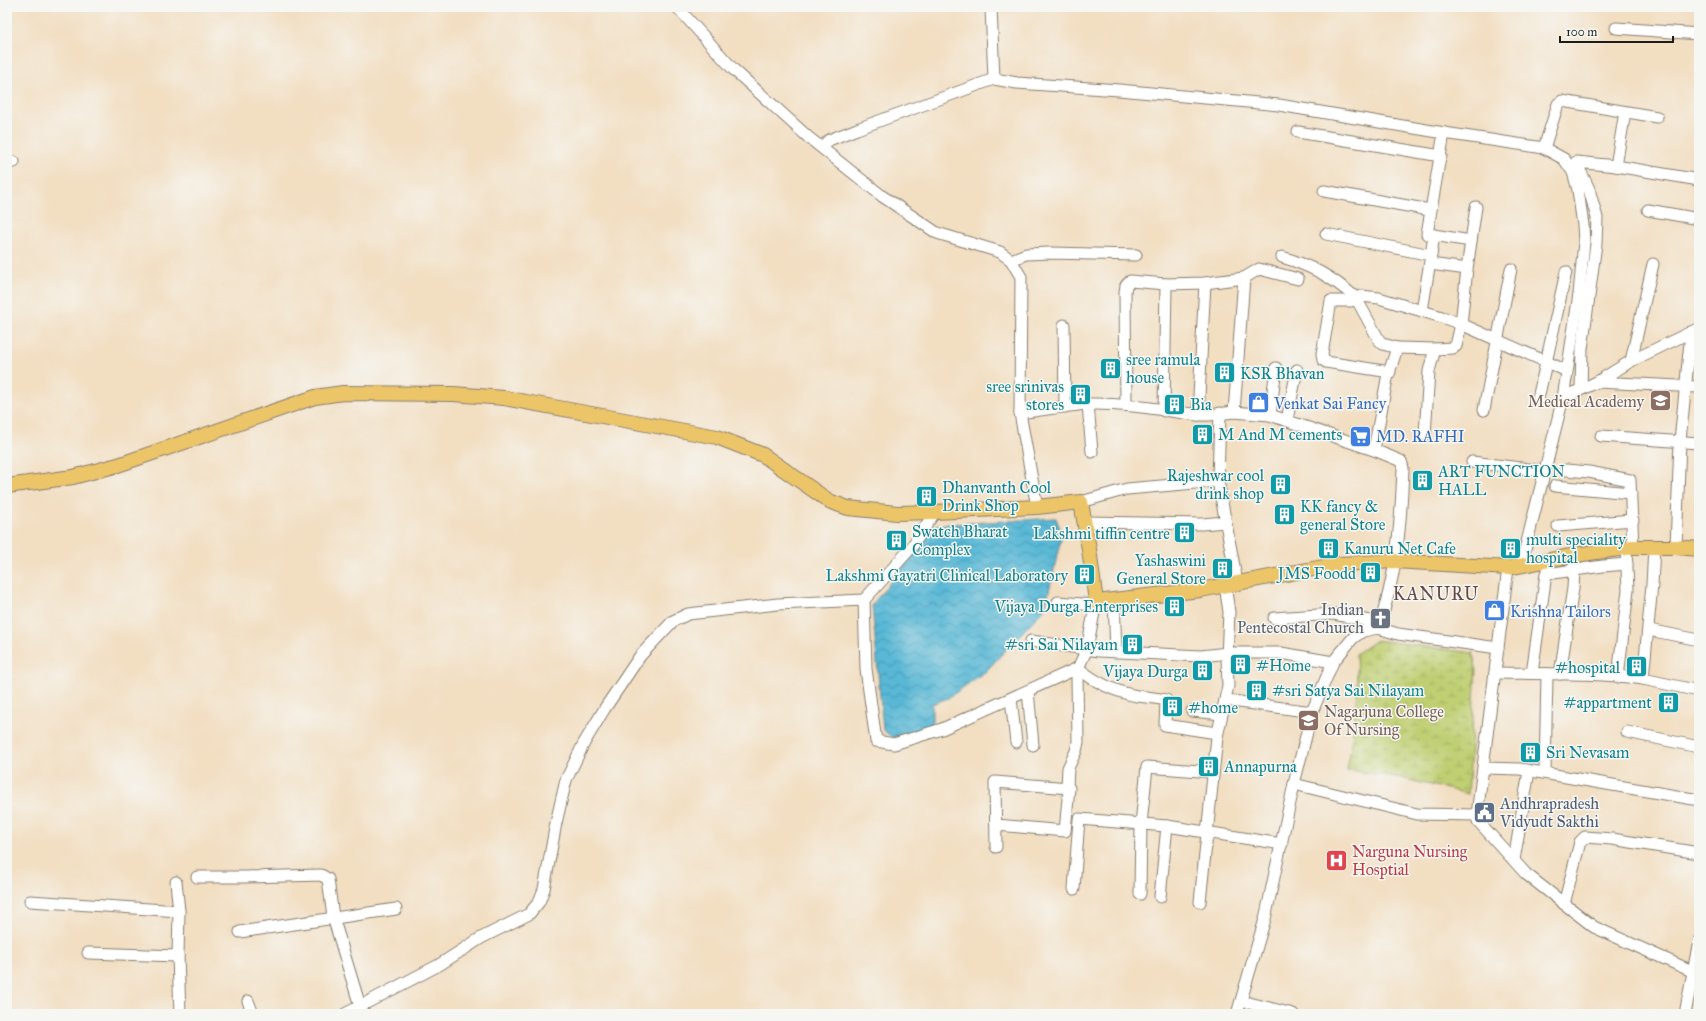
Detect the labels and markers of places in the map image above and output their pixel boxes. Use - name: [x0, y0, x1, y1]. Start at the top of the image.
- place label: sree ramula house: [1126, 350, 1200, 387]
- building icon: sree ramula house: [1098, 355, 1124, 381]
- building icon: KSR Bhavan: [1211, 360, 1237, 386]
- place label: KSR Bhavan: [1240, 364, 1325, 383]
- place label: sree srinivas stores: [986, 377, 1064, 414]
- building icon: sree srinivas stores: [1067, 382, 1093, 408]
- school or university icon: Medical Academy: [1647, 388, 1673, 414]
- shop icon: Venkat Sai Fancy: [1245, 390, 1271, 416]
- building icon: Bia: [1161, 391, 1187, 417]
- place label: Medical Academy: [1528, 392, 1644, 411]
- place label: Venkat Sai Fancy: [1273, 394, 1387, 413]
- place label: Bia: [1190, 395, 1212, 414]
- building icon: M And M cements: [1190, 421, 1216, 447]
- supermarket icon: MD. RAFHI: [1348, 423, 1374, 449]
- place label: M And M cements: [1218, 425, 1343, 444]
- place label: MD. RAFHI: [1376, 427, 1465, 446]
- place label: ART FUNCTION HALL: [1437, 462, 1565, 499]
- place label: Rajeshwar cool drink shop: [1167, 466, 1265, 503]
- building icon: ART FUNCTION HALL: [1409, 467, 1435, 493]
- building icon: Rajeshwar cool drink shop: [1267, 471, 1293, 497]
- place label: Dhanvanth Cool Drink Shop: [942, 478, 1052, 515]
- building icon: Dhanvanth Cool Drink Shop: [914, 483, 940, 509]
- place label: KK fancy & general Store: [1300, 497, 1386, 535]
- building icon: KK fancy & general Store: [1271, 502, 1297, 528]
- building icon: Lakshmi tiffin centre: [1172, 520, 1198, 546]
- place label: Swatch Bharat Complex: [912, 522, 1008, 559]
- place label: Lakshmi tiffin centre: [1033, 524, 1170, 543]
- building icon: Swatch Bharat Complex: [884, 527, 910, 553]
- place label: multi speciality hospital: [1526, 530, 1626, 567]
- building icon: Kanuru Net Cafe: [1315, 535, 1341, 561]
- building icon: multi speciality hospital: [1497, 535, 1523, 561]
- place label: Kanuru Net Cafe: [1344, 539, 1456, 558]
- place label: Yashaswini General Store: [1116, 551, 1207, 588]
- building icon: Yashaswini General Store: [1209, 556, 1235, 582]
- building icon: JMS Foodd: [1358, 560, 1384, 586]
- building icon: Lakshmi Gayatri Clinical Laboratory: [1071, 562, 1097, 588]
- place label: JMS Foodd: [1276, 564, 1356, 584]
- place label: Lakshmi Gayatri Clinical Laboratory: [826, 566, 1068, 585]
- building icon: Vijaya Durga Enterprises: [1161, 593, 1187, 619]
- place label: Vijaya Durga Enterprises: [994, 597, 1158, 617]
- shop icon: Krishna Tailors: [1481, 598, 1507, 624]
- place label: Indian Pentecostal Church: [1237, 600, 1364, 637]
- place label: Krishna Tailors: [1510, 602, 1611, 621]
- church icon: Indian Pentecostal Church: [1367, 605, 1393, 631]
- building icon: #sri Sai Nilayam: [1120, 631, 1146, 657]
- place label: #sri Sai Nilayam: [1005, 635, 1119, 654]
- building icon: #Home: [1227, 652, 1253, 678]
- building icon: #hospital: [1623, 654, 1649, 680]
- place label: #Home: [1256, 656, 1311, 675]
- building icon: Vijaya Durga: [1190, 658, 1216, 684]
- place label: #hospital: [1555, 658, 1621, 677]
- place label: Vijaya Durga: [1102, 662, 1188, 682]
- building icon: #sri Satya Sai Nilayam: [1243, 677, 1269, 703]
- place label: #sri Satya Sai Nilayam: [1272, 681, 1425, 700]
- building icon: #appartment: [1655, 689, 1681, 715]
- place label: #appartment: [1563, 693, 1652, 712]
- building icon: #home: [1159, 694, 1185, 720]
- place label: #home: [1188, 698, 1238, 717]
- place label: Nagarjuna College Of Nursing: [1324, 702, 1444, 740]
- school or university icon: Nagarjuna College Of Nursing: [1295, 707, 1321, 733]
- building icon: Sri Nevasam: [1517, 739, 1543, 765]
- place label: Sri Nevasam: [1546, 743, 1630, 762]
- building icon: Annapurna: [1195, 753, 1221, 779]
- place label: Annapurna: [1223, 757, 1297, 776]
- place label: Andhrapradesh Vidyudt Sakthi: [1499, 794, 1599, 831]
- public building icon: Andhrapradesh Vidyudt Sakthi: [1471, 799, 1497, 825]
- place label: Narguna Nursing Hosptial: [1352, 842, 1468, 879]
- hospital icon: Narguna Nursing Hosptial: [1323, 847, 1349, 873]

